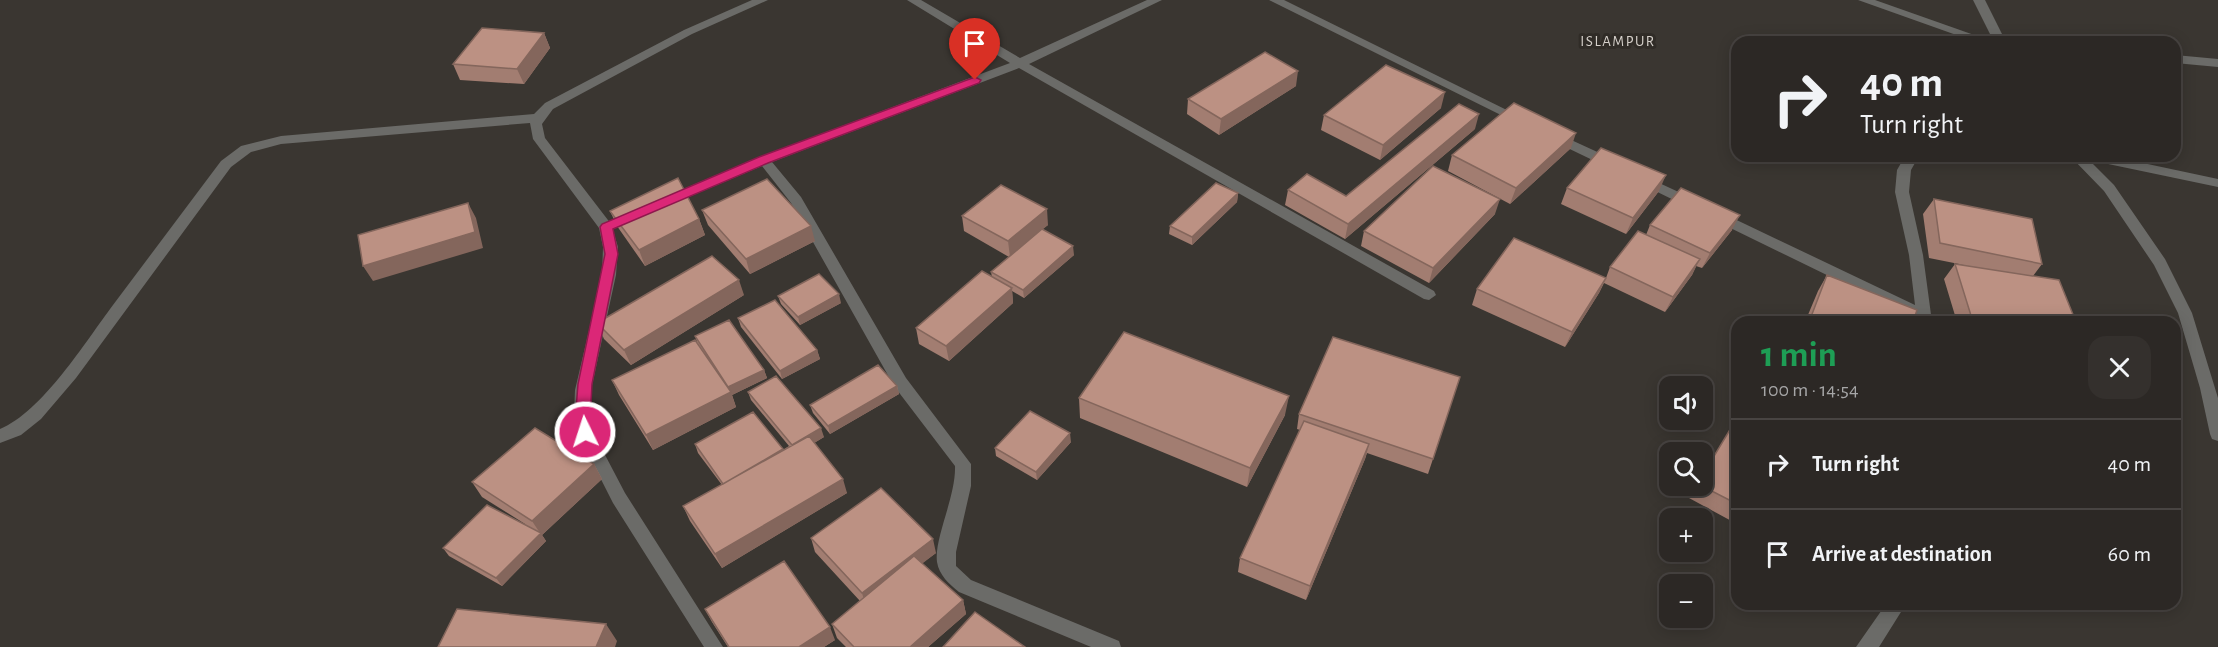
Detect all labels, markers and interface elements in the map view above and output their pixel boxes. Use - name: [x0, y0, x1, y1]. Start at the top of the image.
- pin: [949, 18, 1000, 80]
- icon: arrive: [958, 27, 991, 60]
- district label: ISLAMPUR: [1580, 34, 1656, 49]
- icon: right: [1761, 60, 1839, 138]
- text: 40 m: [1860, 62, 1943, 104]
- text: Turn right: [1860, 111, 1963, 138]
- button: close: [2088, 336, 2151, 399]
- text: 1 min: [1761, 337, 1837, 373]
- map controls: [1659, 376, 1713, 628]
- button: sound: [1659, 376, 1713, 430]
- text: 100 m · 14:54: [1761, 380, 1859, 400]
- position arrow: [553, 400, 617, 464]
- button: search: [1659, 442, 1713, 496]
- icon: right: [1761, 448, 1794, 481]
- text: Turn right: [1812, 453, 1899, 475]
- text: 40 m: [2108, 453, 2151, 475]
- button: +: [1659, 508, 1713, 562]
- icon: arrive: [1761, 538, 1794, 571]
- text: Arrive at destination: [1812, 543, 1992, 565]
- text: 60 m: [2108, 543, 2151, 565]
- button: −: [1659, 574, 1713, 628]

